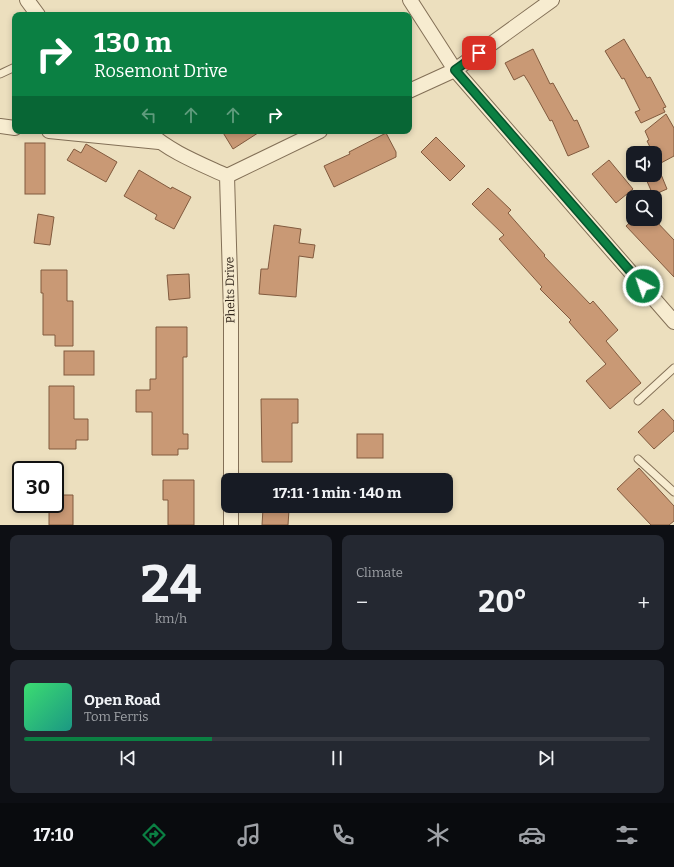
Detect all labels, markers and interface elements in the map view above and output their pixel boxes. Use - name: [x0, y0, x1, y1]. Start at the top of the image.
- text: 130 m: [94, 26, 172, 59]
- icon: right: [28, 28, 80, 80]
- pin: [462, 36, 496, 70]
- icon: arrive: [468, 42, 490, 64]
- text: Rosemont Drive: [94, 60, 228, 82]
- icon: left: [138, 104, 160, 126]
- icon: ahead: [180, 104, 202, 126]
- icon: ahead: [222, 104, 244, 126]
- icon: right: [264, 104, 286, 126]
- map controls: [626, 146, 662, 226]
- button: sound: [626, 146, 662, 182]
- button: search: [626, 190, 662, 226]
- street label: Phelts Drive: [222, 257, 238, 323]
- position arrow: [622, 265, 664, 307]
- speed limit sign: 30: [12, 461, 64, 513]
- text: 17:11 · 1 min · 140 m: [273, 484, 401, 502]
- text: 24: [141, 553, 201, 616]
- text: Climate: [356, 565, 403, 580]
- text: 20°: [478, 584, 527, 620]
- text: −: [356, 589, 368, 616]
- text: +: [637, 589, 650, 616]
- text: km/h: [155, 611, 187, 626]
- text: Open Road: [84, 691, 160, 709]
- text: Tom Ferris: [84, 709, 148, 724]
- icon: previous: [117, 747, 139, 769]
- icon: pause: [326, 747, 348, 769]
- icon: next: [535, 747, 557, 769]
- icon: directions: [140, 821, 168, 849]
- icon: music: [235, 821, 263, 849]
- icon: phone: [329, 821, 357, 849]
- icon: climate: [424, 821, 452, 849]
- icon: car: [518, 821, 546, 849]
- icon: filters: [613, 821, 641, 849]
- text: 17:10: [33, 824, 74, 846]

